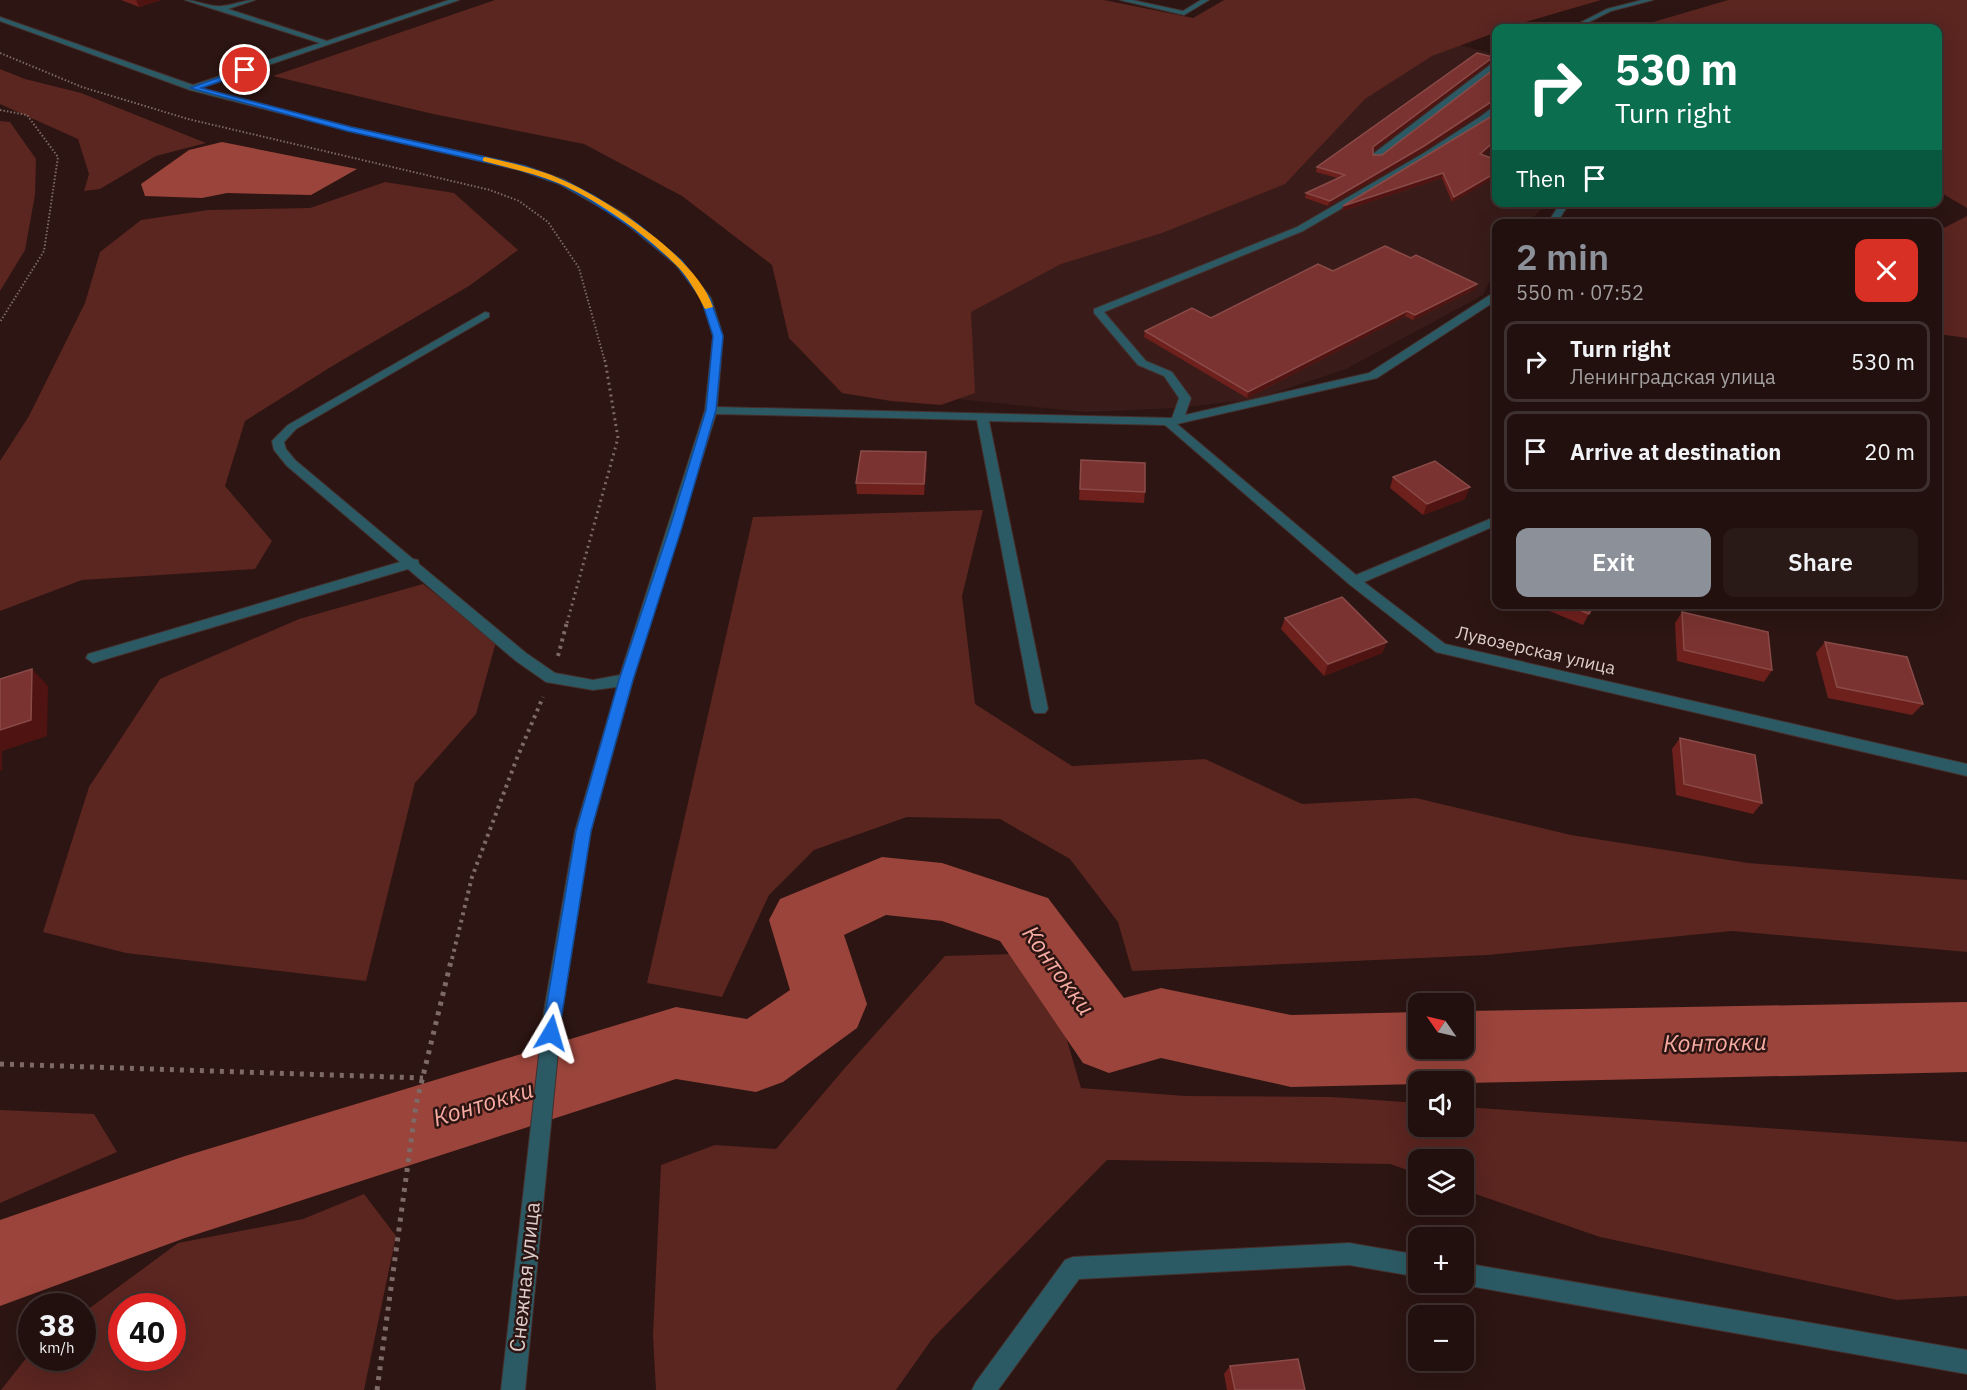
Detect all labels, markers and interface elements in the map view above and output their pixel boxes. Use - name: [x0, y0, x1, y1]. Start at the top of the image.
- text: 530 m: [1615, 42, 1738, 97]
- pin: [219, 44, 270, 95]
- icon: right: [1516, 48, 1594, 126]
- icon: arrive: [228, 53, 261, 86]
- text: Turn right: [1615, 95, 1732, 130]
- icon: arrive: [1578, 162, 1611, 195]
- text: Then: [1516, 164, 1566, 193]
- text: 2 min: [1516, 233, 1609, 280]
- button: close: [1855, 239, 1918, 302]
- text: 550 m · 07:52: [1516, 279, 1644, 306]
- text: Turn right: [1570, 334, 1671, 363]
- icon: right: [1519, 345, 1552, 378]
- text: 530 m: [1851, 347, 1915, 376]
- text: Ленинградская улица: [1570, 363, 1776, 390]
- icon: arrive: [1519, 435, 1552, 468]
- text: Arrive at destination: [1570, 437, 1781, 466]
- text: 20 m: [1864, 437, 1915, 466]
- button: Exit: [1516, 528, 1711, 597]
- button: Share: [1723, 528, 1918, 597]
- street label: Лувозерская улица: [1454, 620, 1618, 680]
- water label: Контокки: [1016, 919, 1102, 1021]
- north arrow: [1408, 993, 1474, 1059]
- map controls: [1408, 993, 1474, 1371]
- position arrow: [519, 1001, 583, 1065]
- water label: Контокки: [1663, 1025, 1767, 1059]
- button: sound: [1408, 1071, 1474, 1137]
- water label: Контокки: [429, 1073, 537, 1133]
- button: layers: [1408, 1149, 1474, 1215]
- street label: Снежная улица: [502, 1201, 546, 1353]
- button: +: [1408, 1227, 1474, 1293]
- speed limit sign: 40: [108, 1293, 186, 1371]
- text: 38: [39, 1305, 75, 1344]
- button: −: [1408, 1305, 1474, 1371]
- text: km/h: [39, 1338, 75, 1357]

